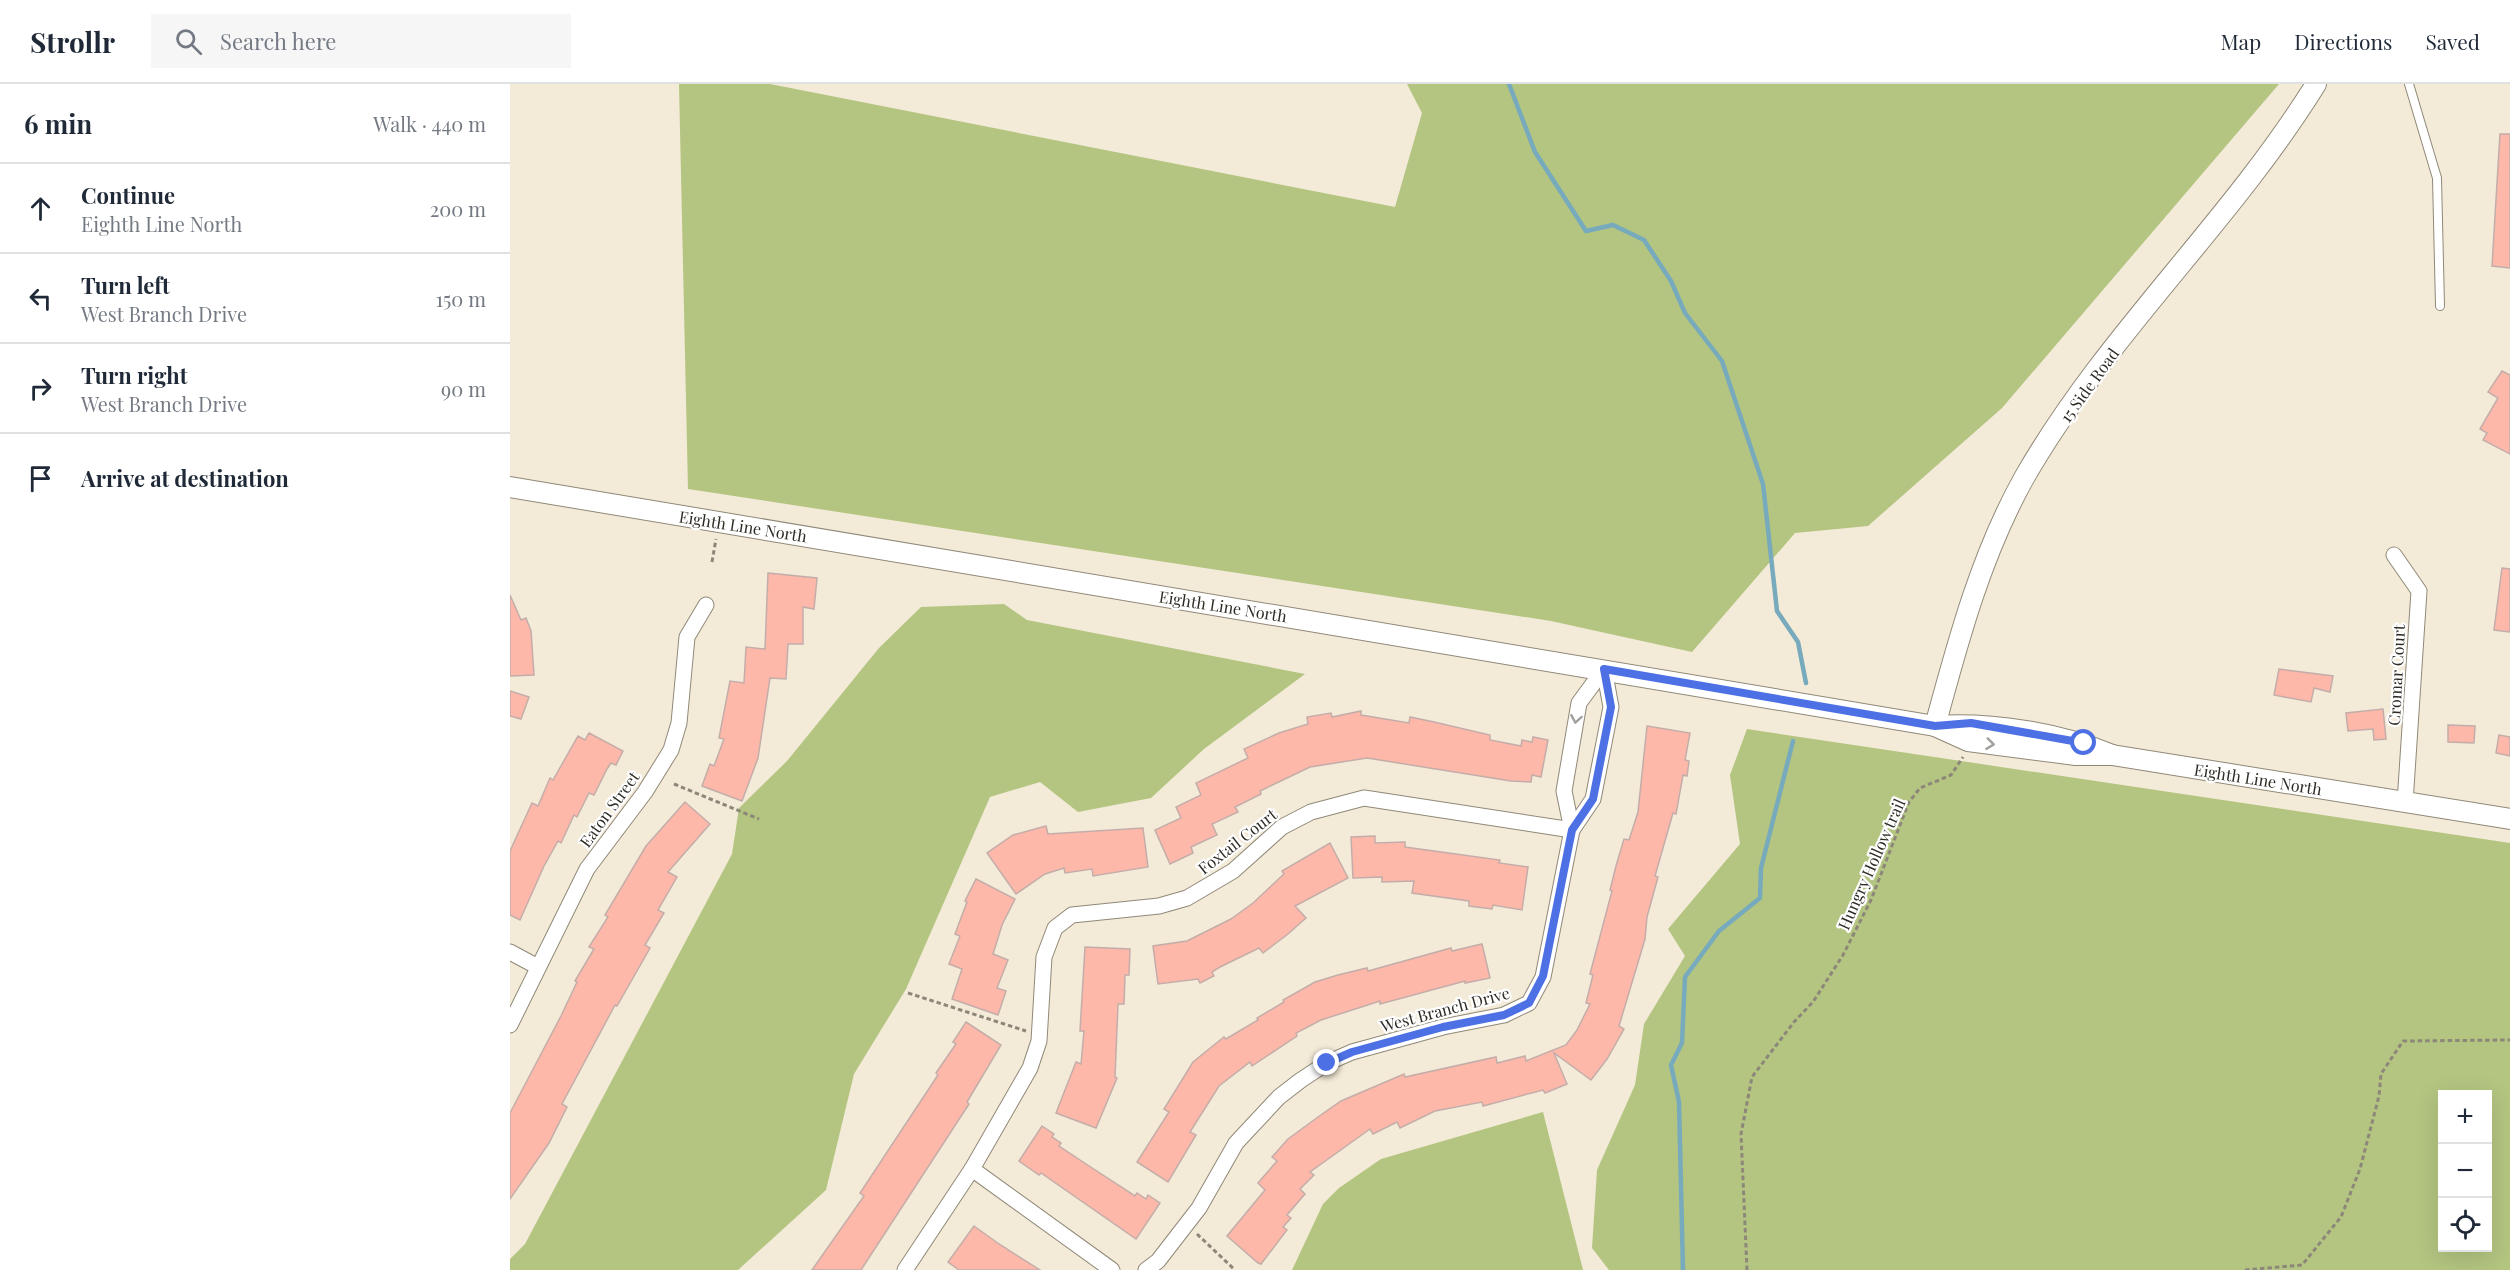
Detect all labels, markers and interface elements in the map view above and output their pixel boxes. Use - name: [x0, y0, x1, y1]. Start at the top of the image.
- search box: [151, 14, 571, 68]
- text: Strollr: [30, 23, 115, 60]
- icon: search: [172, 25, 205, 58]
- text: Search here: [220, 26, 336, 56]
- text: Map: [2220, 27, 2261, 55]
- text: Directions: [2294, 27, 2392, 55]
- text: Saved: [2425, 27, 2480, 55]
- text: 6 min: [24, 106, 92, 141]
- text: Walk · 440 m: [373, 110, 486, 137]
- text: Continue: [81, 180, 175, 210]
- icon: ahead: [24, 192, 57, 225]
- text: 200 m: [430, 195, 486, 222]
- text: Eighth Line North: [81, 210, 242, 237]
- text: Turn left: [81, 270, 170, 300]
- icon: left: [24, 282, 57, 315]
- text: 150 m: [436, 285, 486, 312]
- text: West Branch Drive: [81, 300, 247, 327]
- street label: 15 Side Road: [2055, 344, 2123, 426]
- text: Turn right: [81, 360, 187, 390]
- icon: right: [24, 372, 57, 405]
- text: 90 m: [441, 375, 486, 402]
- text: West Branch Drive: [81, 390, 247, 417]
- icon: arrive: [24, 462, 57, 495]
- text: Arrive at destination: [81, 463, 289, 493]
- street label: Eighth Line North: [678, 506, 809, 547]
- street label: Eighth Line North: [1158, 586, 1289, 627]
- street label: Cromar Court: [2383, 624, 2409, 726]
- one-way arrow: [1570, 714, 1583, 724]
- route start: [2070, 729, 2096, 755]
- one-way arrow: [1985, 737, 1994, 750]
- street label: Eighth Line North: [2193, 759, 2324, 800]
- street label: Eaton Street: [574, 767, 644, 851]
- street label: Hungry Hollow trail: [1833, 795, 1910, 933]
- street label: Foxtail Court: [1193, 804, 1281, 878]
- street label: West Branch Drive: [1377, 982, 1512, 1037]
- route end: [1313, 1049, 1339, 1075]
- map controls: [2438, 1090, 2492, 1252]
- button: +: [2438, 1090, 2492, 1144]
- button: −: [2438, 1144, 2492, 1198]
- button: locate: [2438, 1198, 2492, 1252]

